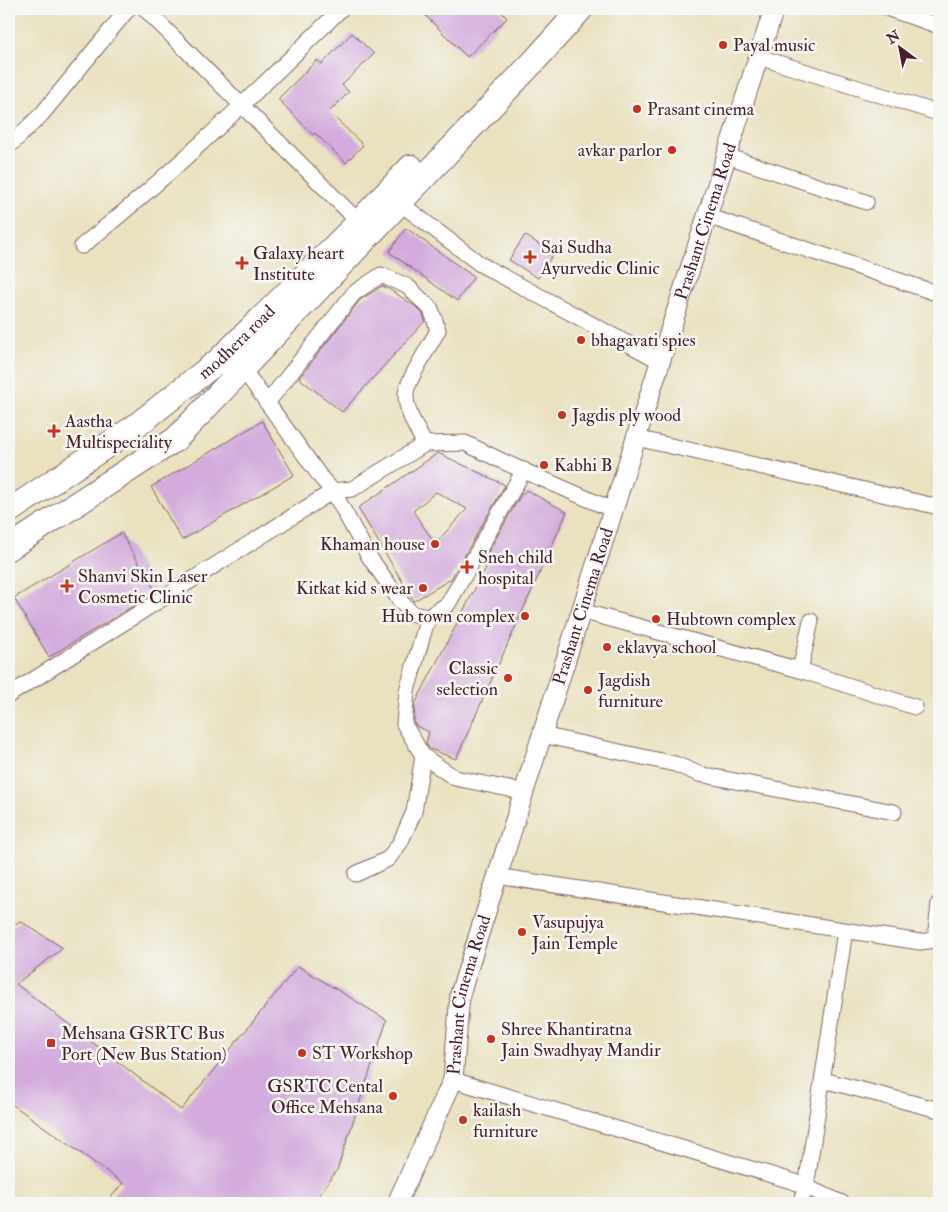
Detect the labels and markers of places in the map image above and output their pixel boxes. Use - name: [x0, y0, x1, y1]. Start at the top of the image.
- place label: Payal music: [733, 34, 815, 57]
- marker: Payal music: [717, 39, 729, 51]
- place label: Prasant cinema: [647, 98, 755, 121]
- marker: Prasant cinema: [631, 103, 643, 115]
- place label: avkar parlor: [578, 139, 662, 162]
- marker: avkar parlor: [666, 144, 678, 156]
- place label: Sai Sudha Ayurvedic Clinic: [540, 236, 660, 280]
- place label: Galaxy heart Institute: [253, 242, 344, 286]
- marker: Sai Sudha Ayurvedic Clinic: [523, 250, 537, 264]
- marker: Galaxy heart Institute: [235, 256, 249, 270]
- place label: bhagavati spies: [591, 329, 696, 352]
- marker: bhagavati spies: [575, 334, 587, 346]
- place label: Jagdis ply wood: [571, 404, 681, 427]
- marker: Jagdis ply wood: [556, 409, 568, 421]
- place label: Aastha Multispeciality: [64, 410, 173, 454]
- marker: Aastha Multispeciality: [47, 424, 61, 438]
- place label: Kabhi B: [554, 454, 613, 477]
- marker: Kabhi B: [538, 459, 550, 471]
- place label: Khaman house: [320, 533, 425, 556]
- marker: Khaman house: [429, 538, 441, 550]
- place label: Sneh child hospital: [478, 546, 553, 590]
- marker: Sneh child hospital: [460, 560, 474, 574]
- place label: Shanvi Skin Laser Cosmetic Clinic: [78, 565, 208, 609]
- place label: Kitkat kid s wear: [296, 577, 413, 600]
- marker: Shanvi Skin Laser Cosmetic Clinic: [60, 579, 74, 593]
- marker: Kitkat kid s wear: [417, 582, 429, 594]
- place label: Hub town complex: [381, 605, 515, 628]
- place label: Hubtown complex: [666, 608, 796, 631]
- marker: Hub town complex: [519, 610, 531, 622]
- marker: Hubtown complex: [650, 613, 662, 625]
- place label: eklavya school: [617, 636, 717, 659]
- marker: eklavya school: [601, 641, 613, 653]
- place label: Classic selection: [437, 657, 498, 701]
- place label: Jagdish furniture: [597, 669, 664, 713]
- marker: Classic selection: [502, 672, 514, 684]
- marker: Jagdish furniture: [582, 684, 594, 696]
- place label: Vasupujya Jain Temple: [531, 911, 618, 955]
- marker: Vasupujya Jain Temple: [516, 926, 528, 938]
- place label: Shree Khantiratna Jain Swadhyay Mandir: [500, 1018, 661, 1062]
- place label: Mehsana GSRTC Bus Port (New Bus Station): [61, 1022, 227, 1066]
- marker: Shree Khantiratna Jain Swadhyay Mandir: [485, 1033, 497, 1045]
- marker: Mehsana GSRTC Bus Port (New Bus Station): [45, 1037, 57, 1049]
- place label: ST Workshop: [312, 1042, 413, 1065]
- marker: ST Workshop: [296, 1047, 308, 1059]
- place label: GSRTC Cental Office Mehsana: [267, 1075, 384, 1119]
- marker: GSRTC Cental Office Mehsana: [387, 1090, 399, 1102]
- place label: kailash furniture: [473, 1099, 539, 1143]
- marker: kailash furniture: [457, 1114, 469, 1126]

